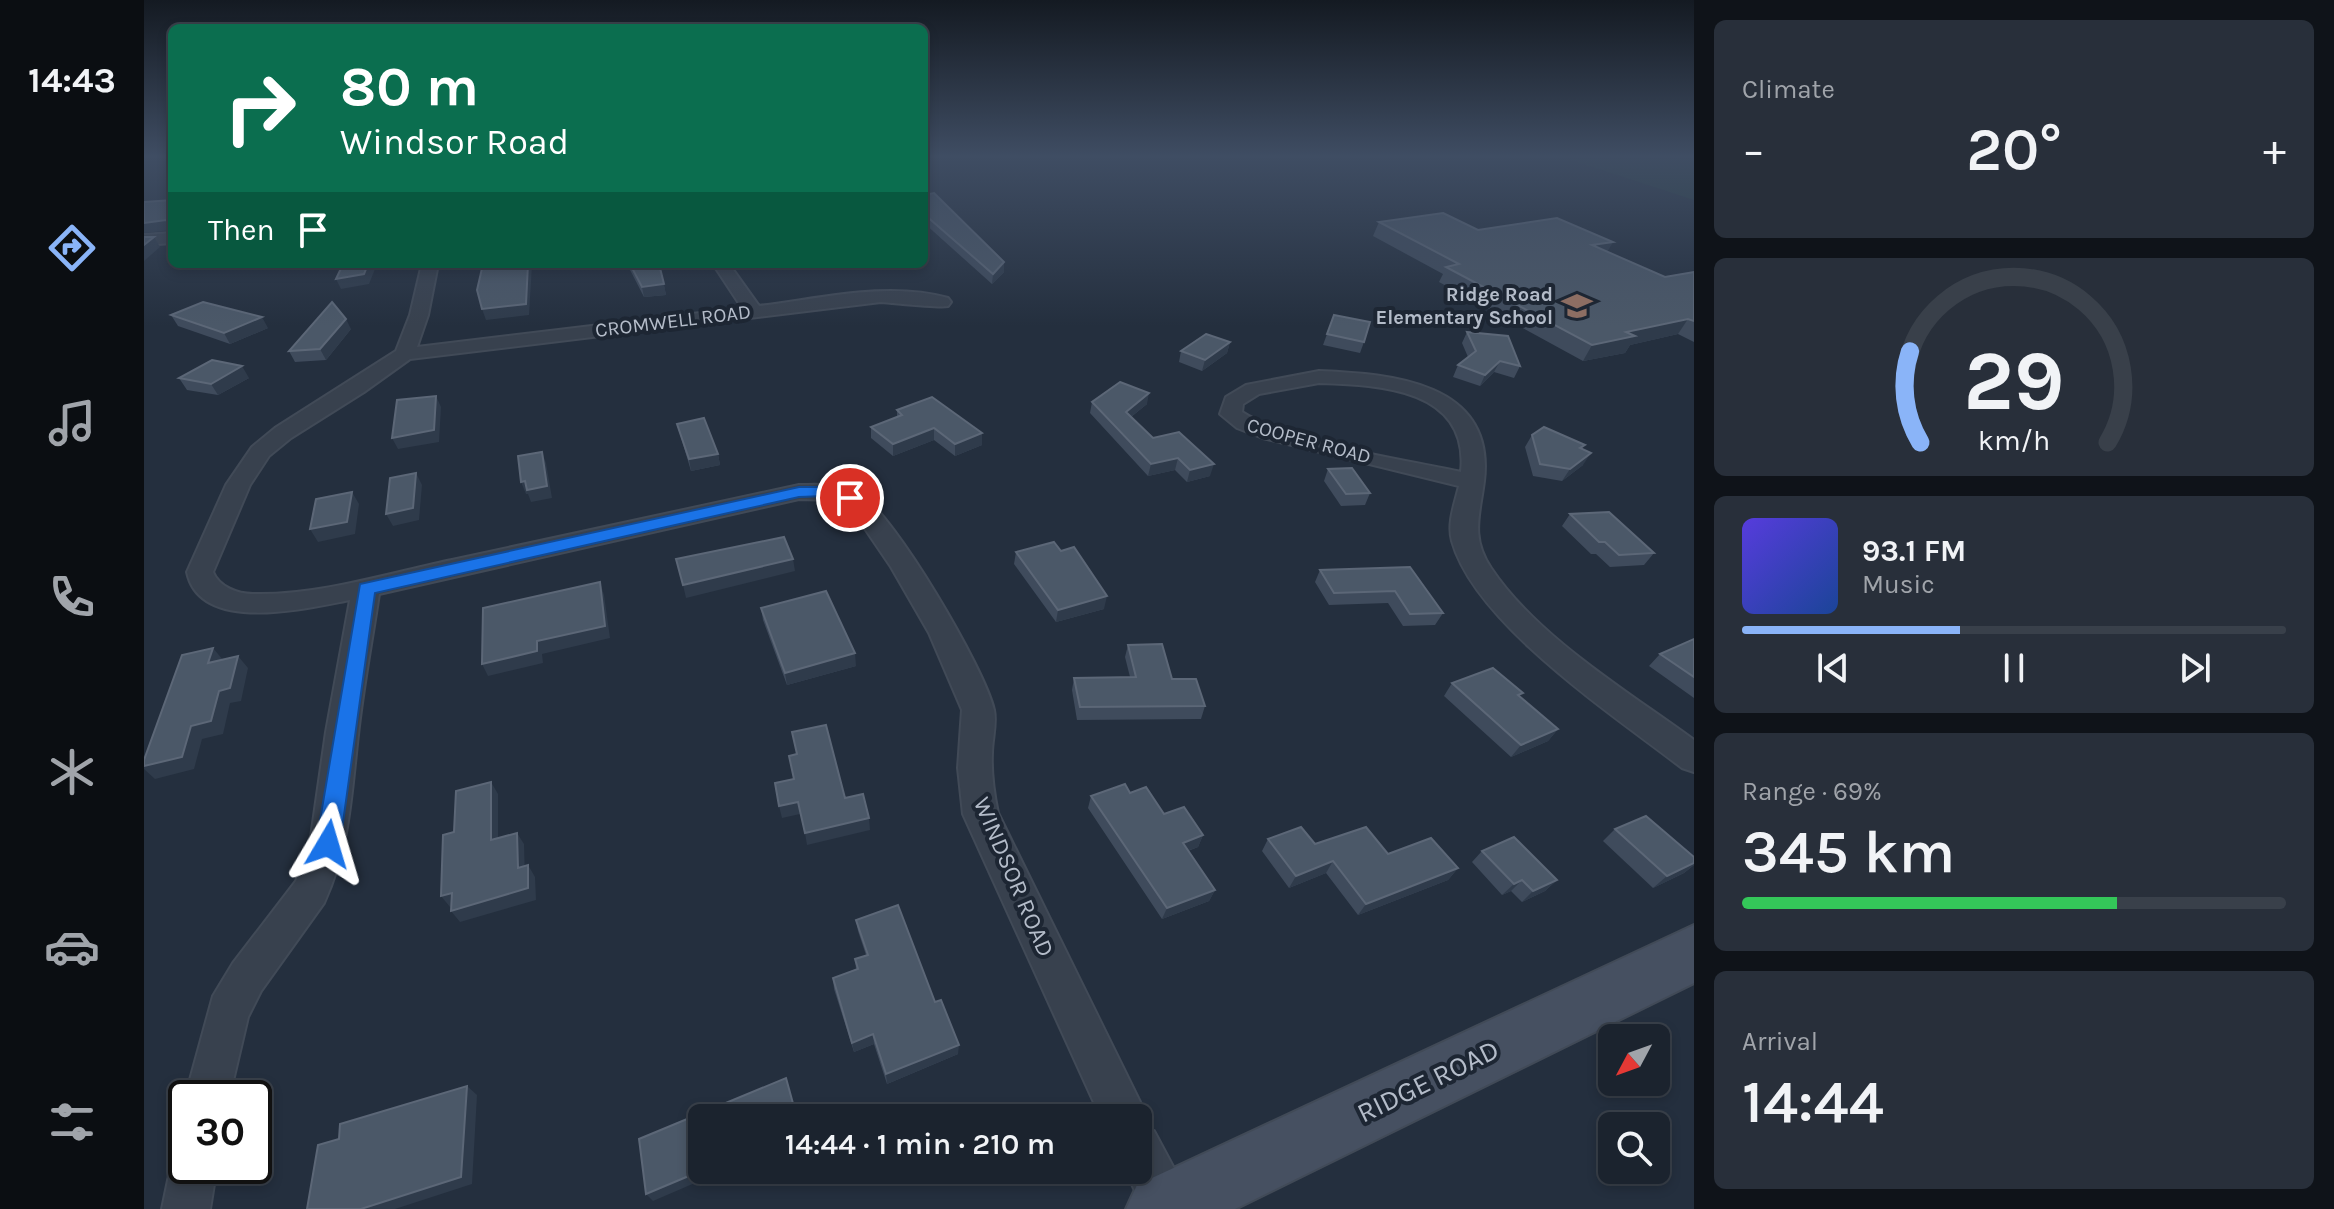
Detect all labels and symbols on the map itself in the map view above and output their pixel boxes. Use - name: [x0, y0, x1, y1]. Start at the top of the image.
- place label: Ridge Road Elementary School: [1375, 283, 1553, 329]
- school or university icon: Ridge Road Elementary School: [1560, 289, 1594, 323]
- street label: CROMWELL ROAD: [594, 300, 752, 342]
- street label: COOPER ROAD: [1245, 413, 1373, 469]
- pin: [816, 464, 884, 532]
- street label: WINDSOR ROAD: [968, 793, 1060, 961]
- position arrow: [286, 802, 370, 886]
- north arrow: [1598, 1024, 1670, 1096]
- street label: RIDGE ROAD: [1352, 1032, 1504, 1130]
- speed limit sign: 30: [168, 1080, 272, 1184]

